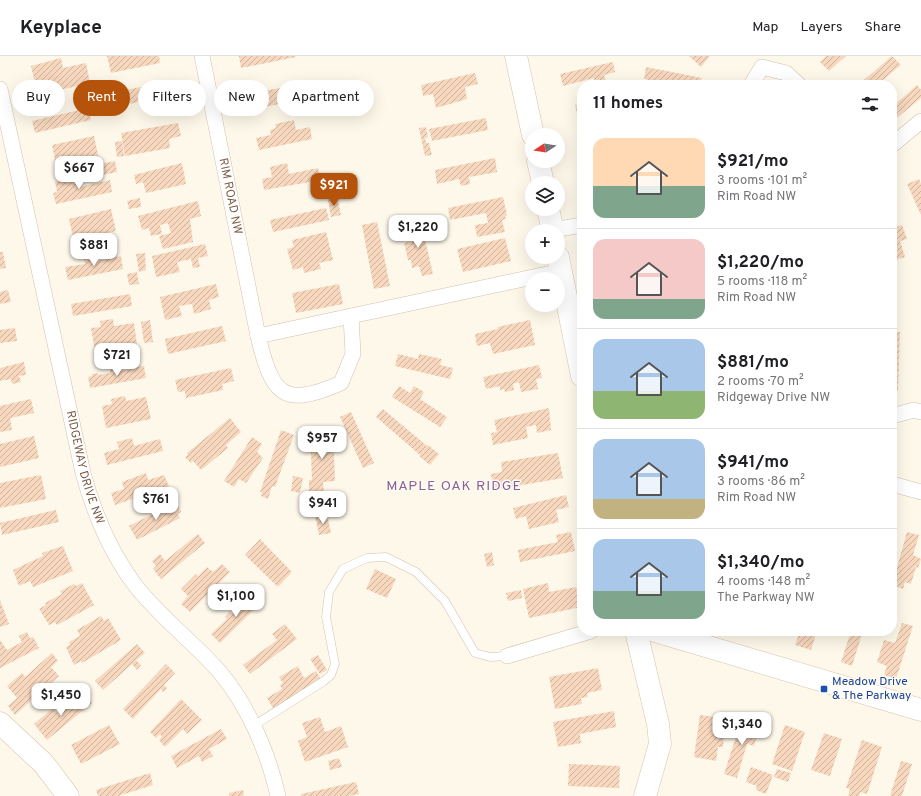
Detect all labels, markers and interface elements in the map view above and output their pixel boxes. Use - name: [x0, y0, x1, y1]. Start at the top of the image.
- text: Keyplace: [20, 16, 102, 40]
- text: Map: [752, 19, 778, 36]
- text: Layers: [800, 19, 842, 36]
- text: Share: [864, 19, 901, 36]
- chip: Buy: [12, 80, 65, 116]
- chip: Rent: [73, 80, 130, 116]
- chip: Filters: [138, 80, 206, 116]
- chip: New: [214, 80, 269, 116]
- chip: Apartment: [277, 80, 374, 116]
- text: 11 homes: [593, 93, 663, 115]
- icon: filters: [859, 93, 881, 115]
- north arrow: [525, 128, 565, 168]
- map controls: [525, 128, 565, 312]
- text: $921/mo: [717, 151, 788, 173]
- icon: home: [625, 154, 673, 202]
- pin: $667: [55, 156, 103, 190]
- street label: RIM ROAD NW: [215, 157, 245, 236]
- text: $667: [64, 161, 94, 177]
- pin: $921: [310, 173, 358, 207]
- text: 3 rooms · 101 m²: [717, 173, 807, 189]
- button: layers: [525, 176, 565, 216]
- text: $921: [320, 178, 348, 194]
- text: Rim Road NW: [717, 189, 796, 205]
- pin: $1,220: [385, 215, 451, 249]
- text: $1,220: [398, 220, 438, 236]
- button: +: [525, 224, 565, 264]
- pin: $881: [70, 233, 118, 267]
- text: $881: [79, 238, 109, 254]
- text: $1,220/mo: [717, 252, 804, 274]
- icon: home: [625, 255, 673, 303]
- button: −: [525, 272, 565, 312]
- text: 5 rooms · 118 m²: [717, 274, 807, 290]
- text: Rim Road NW: [717, 290, 796, 306]
- pin: $721: [93, 343, 141, 377]
- text: $721: [103, 348, 131, 364]
- text: $881/mo: [717, 352, 789, 374]
- icon: home: [625, 355, 673, 403]
- text: 2 rooms · 70 m²: [717, 374, 804, 390]
- text: Ridgeway Drive NW: [717, 390, 830, 406]
- street label: RIDGEWAY DRIVE NW: [62, 409, 108, 527]
- pin: $957: [298, 426, 346, 460]
- text: $957: [307, 431, 337, 447]
- text: $941/mo: [717, 452, 789, 474]
- icon: home: [625, 455, 673, 503]
- text: 3 rooms · 86 m²: [717, 474, 805, 490]
- district label: MAPLE OAK RIDGE: [386, 478, 522, 495]
- pin: $761: [132, 487, 180, 521]
- text: Rim Road NW: [717, 490, 796, 506]
- pin: $941: [299, 491, 347, 525]
- text: $761: [142, 492, 170, 508]
- text: $941: [308, 496, 338, 512]
- text: $1,340/mo: [717, 552, 804, 574]
- icon: home: [625, 555, 673, 603]
- text: 4 rooms · 148 m²: [717, 574, 810, 590]
- pin: $1,100: [203, 584, 269, 618]
- text: $1,100: [217, 589, 255, 605]
- text: The Parkway NW: [717, 590, 815, 606]
- place label: Meadow Drive & The Parkway: [832, 674, 911, 704]
- pin: $1,450: [28, 683, 94, 717]
- marker: Meadow Drive & The Parkway: [819, 684, 829, 694]
- text: $1,450: [40, 688, 82, 704]
- pin: $1,340: [709, 712, 775, 746]
- text: $1,340: [721, 717, 763, 733]

